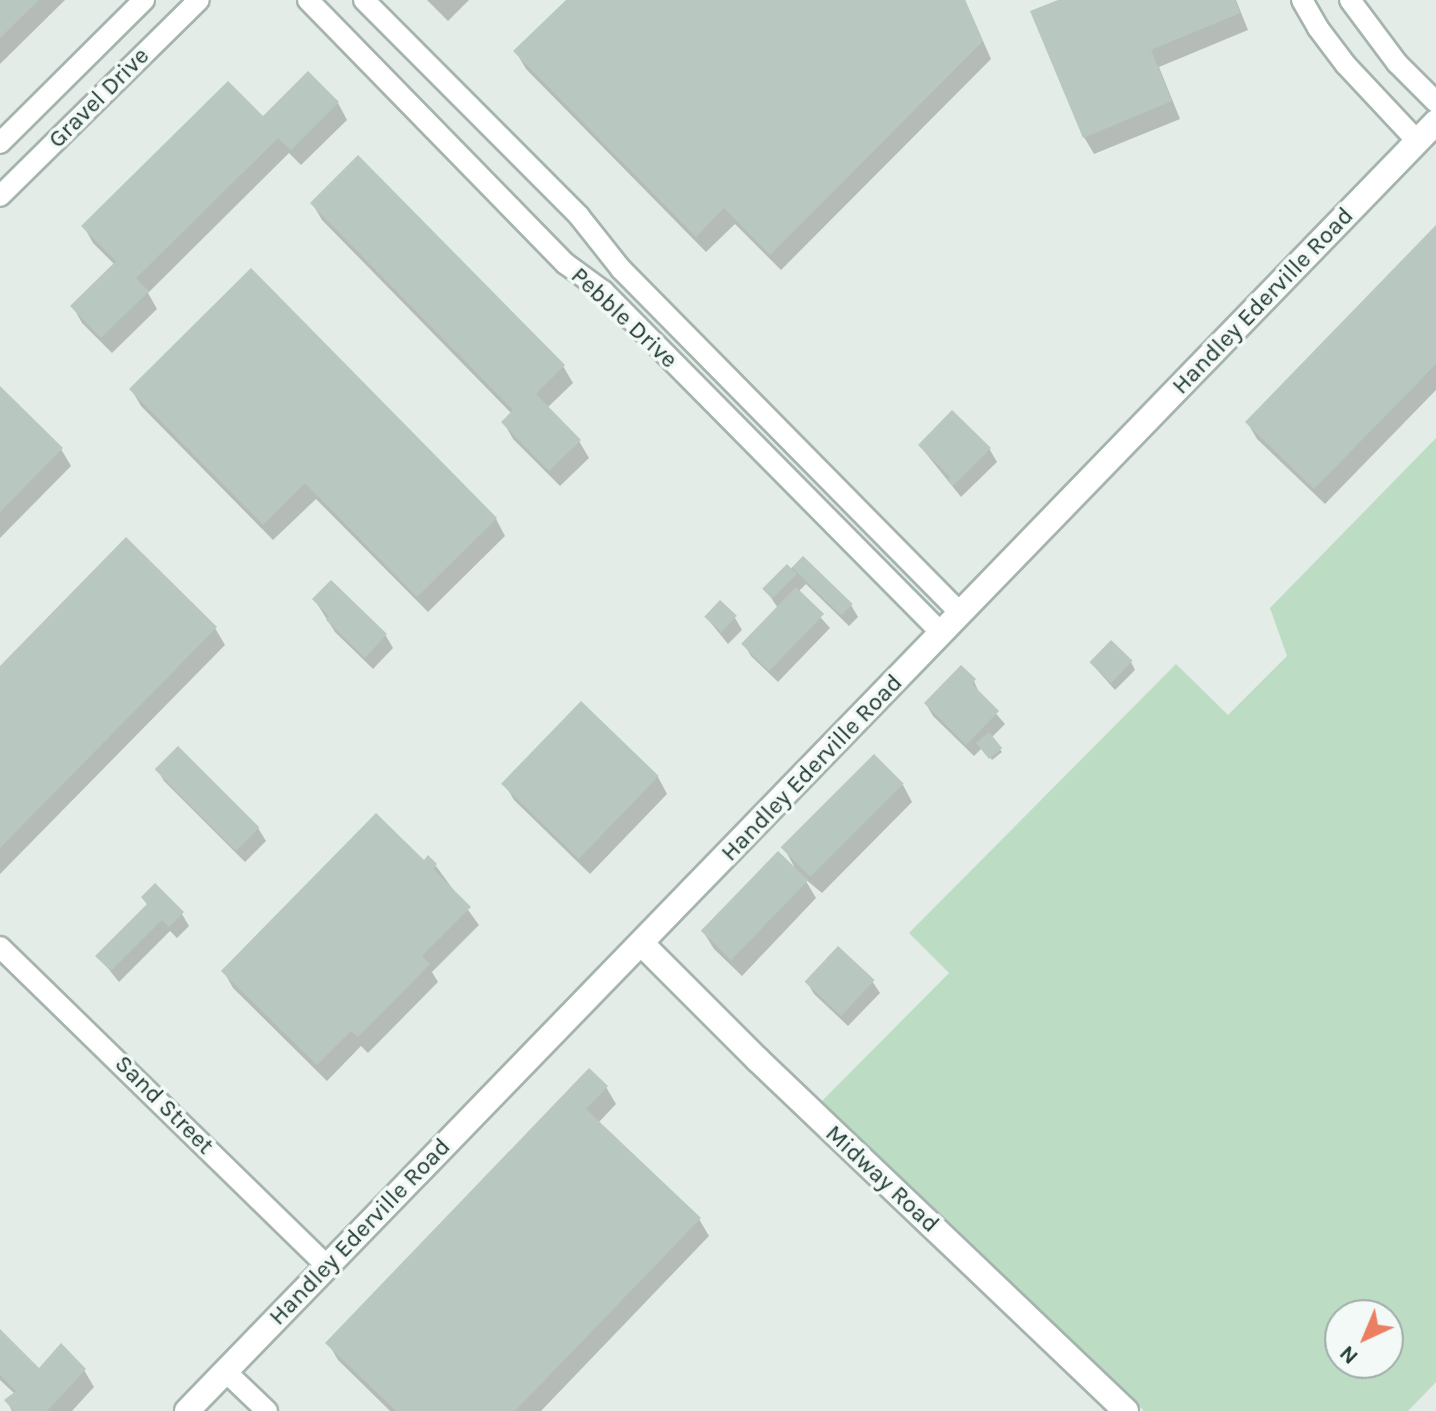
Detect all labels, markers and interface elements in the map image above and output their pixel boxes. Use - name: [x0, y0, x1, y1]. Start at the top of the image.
- street label: Gravel Drive: [43, 42, 155, 154]
- street label: Handley Ederville Road: [1166, 202, 1360, 400]
- street label: Pebble Drive: [565, 261, 683, 375]
- street label: Handley Ederville Road: [715, 669, 909, 867]
- street label: Sand Street: [109, 1050, 219, 1160]
- street label: Midway Road: [819, 1119, 945, 1239]
- street label: Handley Ederville Road: [263, 1133, 457, 1331]
- north arrow: [1324, 1299, 1404, 1379]
- text: N: [1334, 1340, 1363, 1370]

